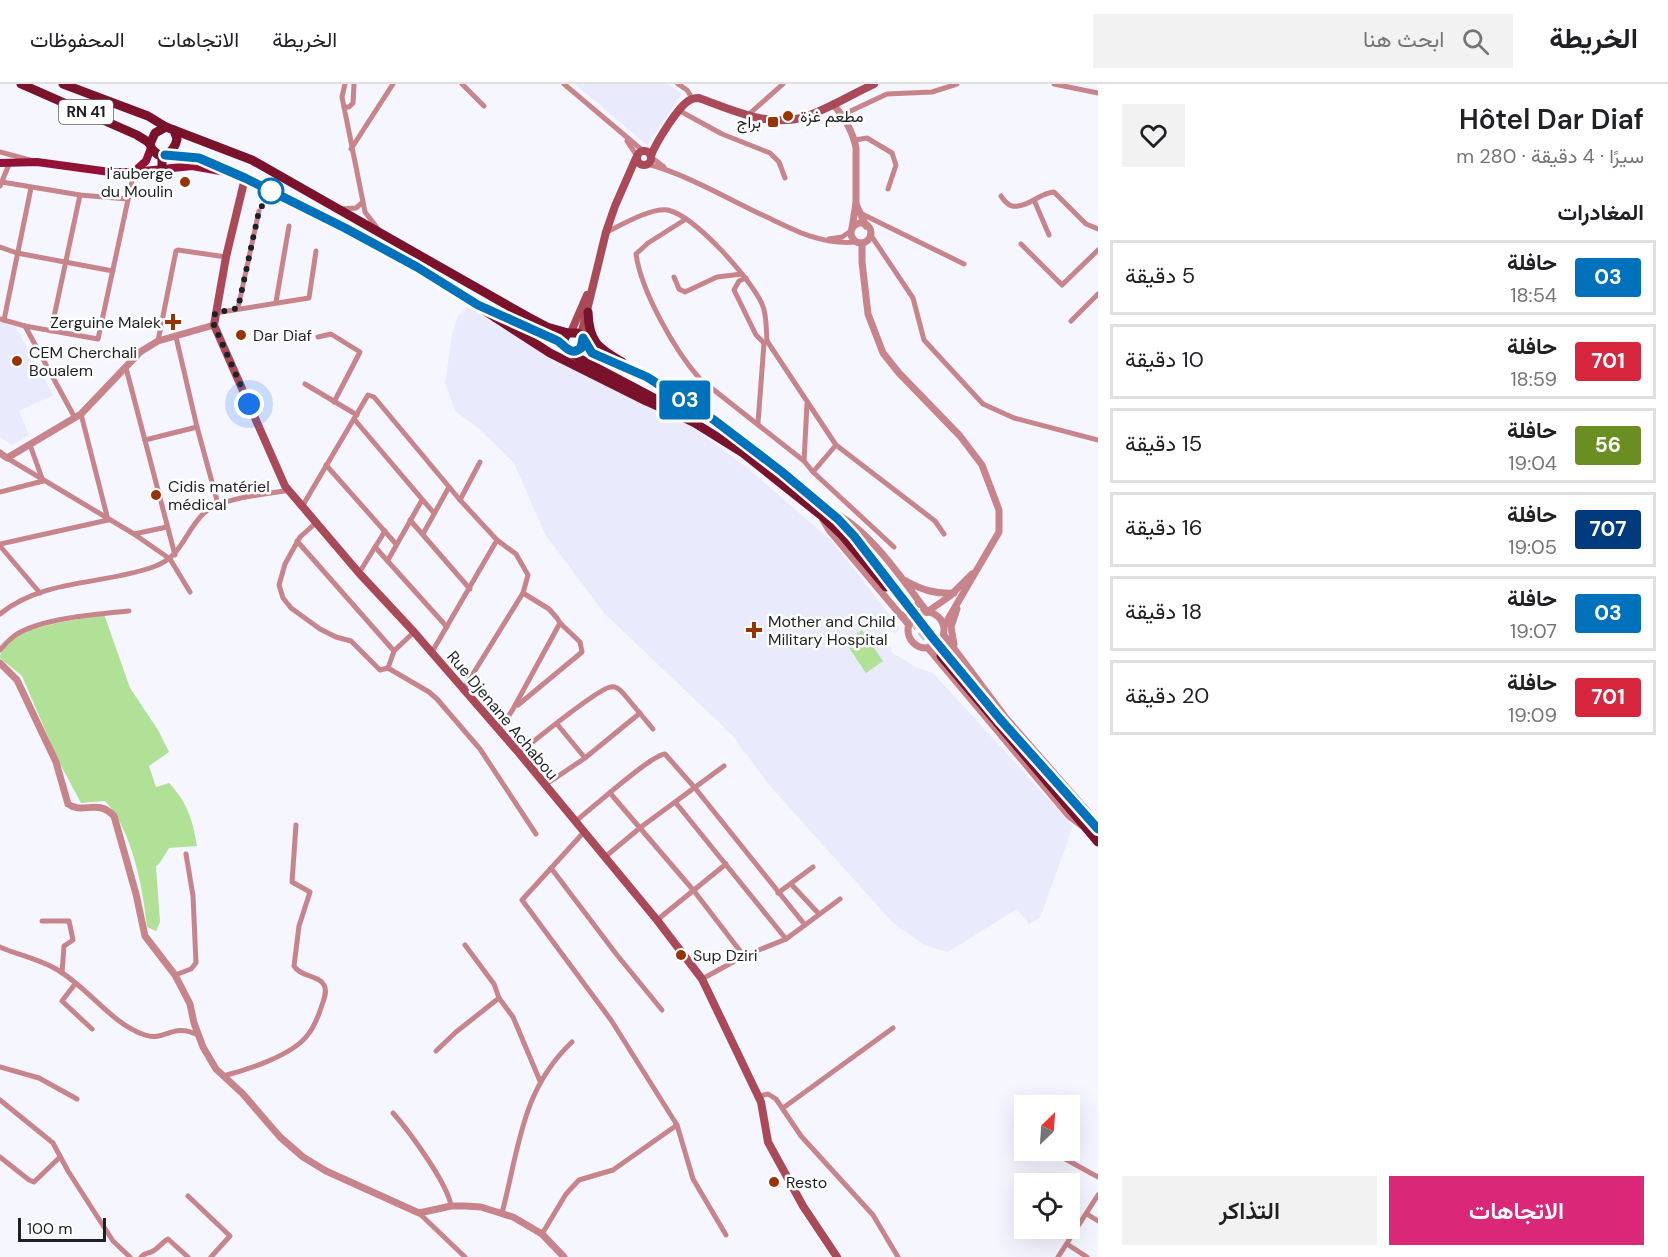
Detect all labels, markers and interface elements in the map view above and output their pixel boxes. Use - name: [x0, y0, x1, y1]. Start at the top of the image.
- search box: [1093, 14, 1513, 68]
- text: الخريطة: [1549, 20, 1638, 57]
- text: ابحث هنا: [1363, 25, 1444, 54]
- icon: search: [1459, 25, 1492, 58]
- text: المحفوظات: [30, 26, 125, 54]
- text: الاتجاهات: [158, 26, 239, 54]
- text: الخريطة: [272, 26, 337, 54]
- road number: RN 41: [59, 100, 113, 124]
- text: Hôtel Dar Diaf: [1459, 101, 1644, 138]
- button: heart: [1122, 104, 1185, 167]
- place label: مطعم غزة: [800, 106, 864, 127]
- marker: مطعم غزة: [781, 109, 795, 123]
- place label: براج: [737, 112, 761, 134]
- marker: براج: [766, 115, 780, 129]
- text: سيرًا · 4 دقيقة · 280 m: [1456, 143, 1644, 169]
- place label: l'auberge du Moulin: [101, 163, 173, 202]
- marker: l'auberge du Moulin: [178, 175, 192, 189]
- unlabelled marker: [258, 178, 284, 204]
- text: المغادرات: [1558, 198, 1644, 227]
- text: حافلة: [1507, 248, 1557, 277]
- text: 5 دقيقة: [1125, 261, 1195, 290]
- text: 03: [1594, 263, 1622, 291]
- text: 18:54: [1510, 282, 1557, 308]
- place label: Zerguine Malek: [50, 312, 161, 333]
- marker: Zerguine Malek: [166, 315, 180, 329]
- place label: Dar Diaf: [253, 325, 312, 346]
- marker: Dar Diaf: [234, 328, 248, 342]
- text: حافلة: [1507, 332, 1557, 361]
- place label: CEM Cherchali Boualem: [29, 342, 137, 381]
- text: 10 دقيقة: [1125, 345, 1204, 374]
- text: 701: [1591, 347, 1625, 375]
- marker: CEM Cherchali Boualem: [10, 354, 24, 368]
- text: 18:59: [1510, 366, 1557, 392]
- line badge: 03: [658, 380, 712, 420]
- text: 03: [671, 386, 699, 414]
- your location: [234, 389, 264, 419]
- text: حافلة: [1507, 416, 1557, 445]
- text: 15 دقيقة: [1125, 429, 1202, 458]
- text: 56: [1595, 431, 1621, 459]
- text: 19:04: [1508, 450, 1557, 476]
- place label: Cidis matériel médical: [168, 476, 270, 515]
- marker: Cidis matériel médical: [149, 488, 163, 502]
- text: حافلة: [1507, 500, 1557, 529]
- text: 16 دقيقة: [1125, 513, 1202, 542]
- text: 707: [1589, 515, 1627, 543]
- text: 19:05: [1508, 534, 1557, 560]
- text: حافلة: [1507, 584, 1557, 613]
- text: 18 دقيقة: [1125, 597, 1202, 626]
- text: 03: [1594, 599, 1622, 627]
- place label: Mother and Child Military Hospital: [768, 611, 896, 650]
- text: 19:07: [1510, 618, 1557, 644]
- marker: Mother and Child Military Hospital: [745, 621, 763, 639]
- street label: Rue Djenane Achabou: [442, 646, 563, 784]
- text: حافلة: [1507, 668, 1557, 697]
- text: 20 دقيقة: [1125, 681, 1209, 710]
- text: 701: [1591, 683, 1625, 711]
- text: 19:09: [1508, 702, 1557, 728]
- place label: Sup Dziri: [693, 945, 758, 966]
- marker: Sup Dziri: [674, 948, 688, 962]
- north arrow: [1014, 1095, 1080, 1161]
- map controls: [1014, 1095, 1080, 1239]
- place label: Resto: [786, 1172, 827, 1193]
- button: locate: [1014, 1173, 1080, 1239]
- marker: Resto: [767, 1175, 781, 1189]
- button: التذاكر: [1122, 1176, 1377, 1245]
- button: الاتجاهات: [1389, 1176, 1644, 1245]
- scale bar: [18, 1215, 106, 1242]
- text: 100 m: [27, 1218, 72, 1239]

